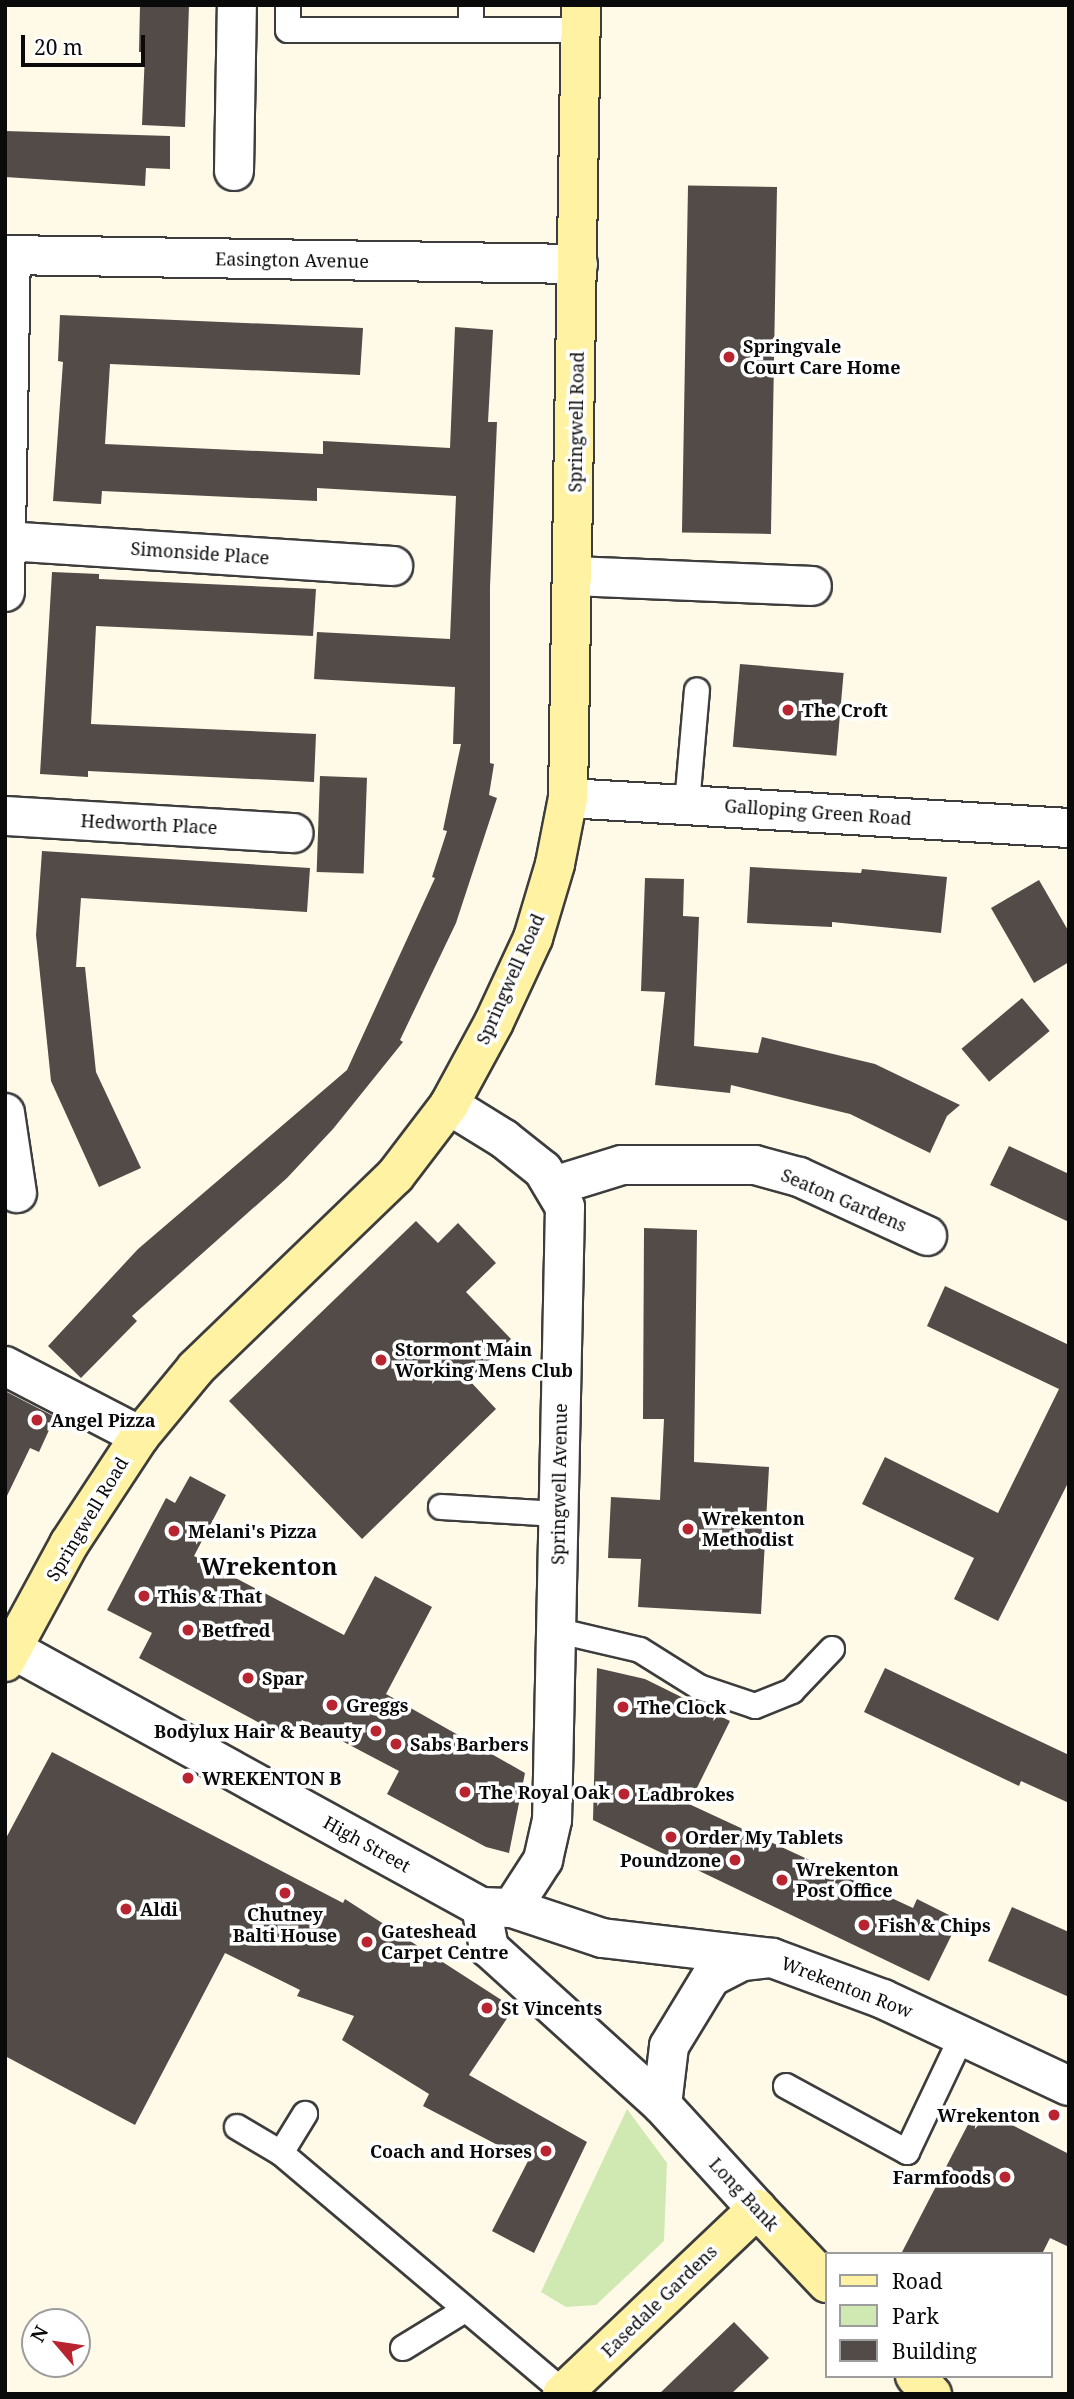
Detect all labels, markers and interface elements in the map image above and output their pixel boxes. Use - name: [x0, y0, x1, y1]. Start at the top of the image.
- scale bar: [24, 21, 149, 65]
- text: 20 m: [34, 33, 83, 61]
- street label: Easington Avenue: [215, 248, 369, 272]
- place label: Springvale Court Care Home: [743, 336, 901, 378]
- marker: Springvale Court Care Home: [721, 349, 737, 365]
- street label: Springwell Road: [564, 351, 588, 493]
- street label: Simonside Place: [130, 537, 270, 569]
- place label: The Croft: [802, 699, 888, 721]
- marker: The Croft: [780, 702, 796, 718]
- street label: Galloping Green Road: [724, 795, 912, 829]
- street label: Hedworth Place: [80, 810, 218, 838]
- street label: Springwell Road: [472, 910, 548, 1048]
- street label: Seaton Gardens: [778, 1164, 910, 1236]
- place label: Stormont Main Working Mens Club: [395, 1339, 573, 1382]
- marker: Stormont Main Working Mens Club: [373, 1352, 389, 1368]
- street label: Springwell Avenue: [547, 1403, 571, 1565]
- place label: Angel Pizza: [51, 1409, 156, 1431]
- marker: Angel Pizza: [29, 1412, 45, 1428]
- street label: Springwell Road: [41, 1453, 133, 1585]
- place label: Wrekenton Methodist: [702, 1508, 805, 1550]
- place label: Melani's Pizza: [188, 1520, 317, 1542]
- marker: Wrekenton Methodist: [680, 1521, 696, 1537]
- marker: Melani's Pizza: [166, 1523, 182, 1539]
- district label: Wrekenton: [201, 1552, 337, 1580]
- place label: This & That: [158, 1585, 262, 1607]
- marker: This & That: [136, 1588, 152, 1604]
- place label: Betfred: [202, 1619, 270, 1641]
- marker: Betfred: [180, 1622, 196, 1638]
- place label: Spar: [262, 1667, 304, 1689]
- marker: Spar: [240, 1670, 256, 1686]
- place label: Greggs: [346, 1694, 408, 1716]
- place label: The Clock: [637, 1696, 726, 1718]
- marker: Greggs: [324, 1697, 340, 1713]
- marker: The Clock: [615, 1699, 631, 1715]
- place label: Bodylux Hair & Beauty: [154, 1720, 362, 1742]
- marker: Bodylux Hair & Beauty: [368, 1723, 384, 1739]
- place label: Sabs Barbers: [410, 1733, 529, 1755]
- marker: Sabs Barbers: [388, 1736, 404, 1752]
- place label: WREKENTON B: [202, 1767, 341, 1789]
- marker: WREKENTON B: [180, 1770, 196, 1786]
- place label: The Royal Oak: [479, 1781, 610, 1803]
- place label: Ladbrokes: [638, 1783, 734, 1805]
- marker: The Royal Oak: [457, 1784, 473, 1800]
- marker: Ladbrokes: [616, 1786, 632, 1802]
- street label: High Street: [320, 1811, 414, 1877]
- place label: Order My Tablets: [685, 1826, 843, 1848]
- marker: Order My Tablets: [663, 1829, 679, 1845]
- place label: Poundzone: [620, 1849, 721, 1871]
- marker: Poundzone: [727, 1852, 743, 1868]
- place label: Wrekenton Post Office: [796, 1859, 899, 1902]
- marker: Wrekenton Post Office: [774, 1872, 790, 1888]
- marker: Chutney Balti House: [277, 1885, 293, 1901]
- place label: Aldi: [140, 1898, 178, 1920]
- marker: Aldi: [118, 1901, 134, 1917]
- place label: Chutney Balti House: [233, 1904, 337, 1946]
- place label: Fish & Chips: [878, 1914, 991, 1936]
- marker: Fish & Chips: [856, 1917, 872, 1933]
- place label: Gateshead Carpet Centre: [381, 1921, 508, 1964]
- marker: Gateshead Carpet Centre: [359, 1934, 375, 1950]
- street label: Wrekenton Row: [778, 1952, 916, 2022]
- place label: St Vincents: [501, 1997, 602, 2019]
- marker: St Vincents: [479, 2000, 495, 2016]
- place label: Wrekenton: [937, 2104, 1040, 2126]
- marker: Wrekenton: [1046, 2107, 1062, 2123]
- place label: Coach and Horses: [370, 2140, 532, 2162]
- marker: Coach and Horses: [538, 2143, 554, 2159]
- street label: Long Bank: [705, 2153, 783, 2235]
- place label: Farmfoods: [893, 2166, 991, 2188]
- marker: Farmfoods: [997, 2169, 1013, 2185]
- street label: Easedale Gardens: [597, 2240, 721, 2362]
- legend: [825, 2252, 1053, 2378]
- text: Road: [892, 2267, 943, 2295]
- text: Park: [892, 2302, 939, 2330]
- north arrow: [21, 2308, 91, 2378]
- text: N: [24, 2321, 54, 2347]
- text: Building: [892, 2337, 977, 2365]

